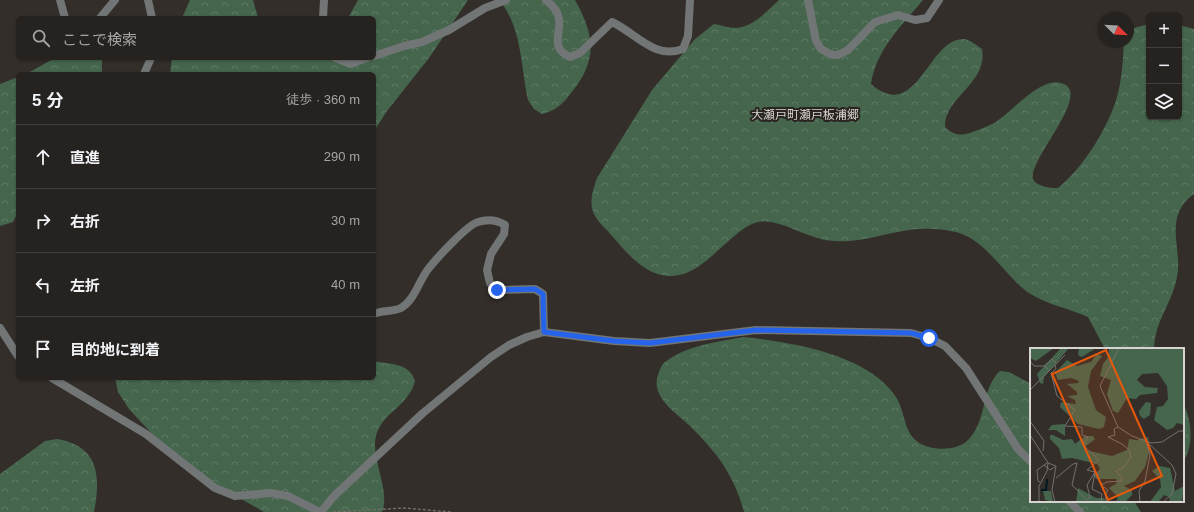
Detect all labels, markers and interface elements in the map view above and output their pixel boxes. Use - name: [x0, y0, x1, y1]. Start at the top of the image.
- north arrow: [1098, 12, 1134, 48]
- map controls: [1146, 12, 1182, 120]
- button: +: [1146, 12, 1182, 48]
- search box: [16, 16, 376, 60]
- icon: search: [30, 27, 52, 49]
- text: ここで検索: [62, 31, 137, 48]
- button: −: [1146, 48, 1182, 84]
- button: layers: [1146, 84, 1182, 120]
- text: 5 分: [32, 91, 63, 110]
- text: 徒歩 · 360 m: [286, 92, 360, 107]
- district label: 大瀬戸町瀬戸板浦郷: [751, 108, 859, 122]
- icon: ahead: [32, 146, 54, 168]
- text: 直進: [70, 149, 100, 166]
- text: 290 m: [324, 149, 360, 164]
- icon: right: [32, 210, 54, 232]
- text: 右折: [70, 213, 100, 230]
- text: 30 m: [331, 213, 360, 228]
- icon: left: [32, 274, 54, 296]
- text: 左折: [70, 277, 100, 294]
- text: 40 m: [331, 277, 360, 292]
- route end: [488, 281, 506, 299]
- route start: [920, 329, 938, 347]
- icon: arrive: [32, 338, 54, 360]
- text: 目的地に到着: [70, 341, 160, 358]
- inset map: [1030, 348, 1184, 502]

